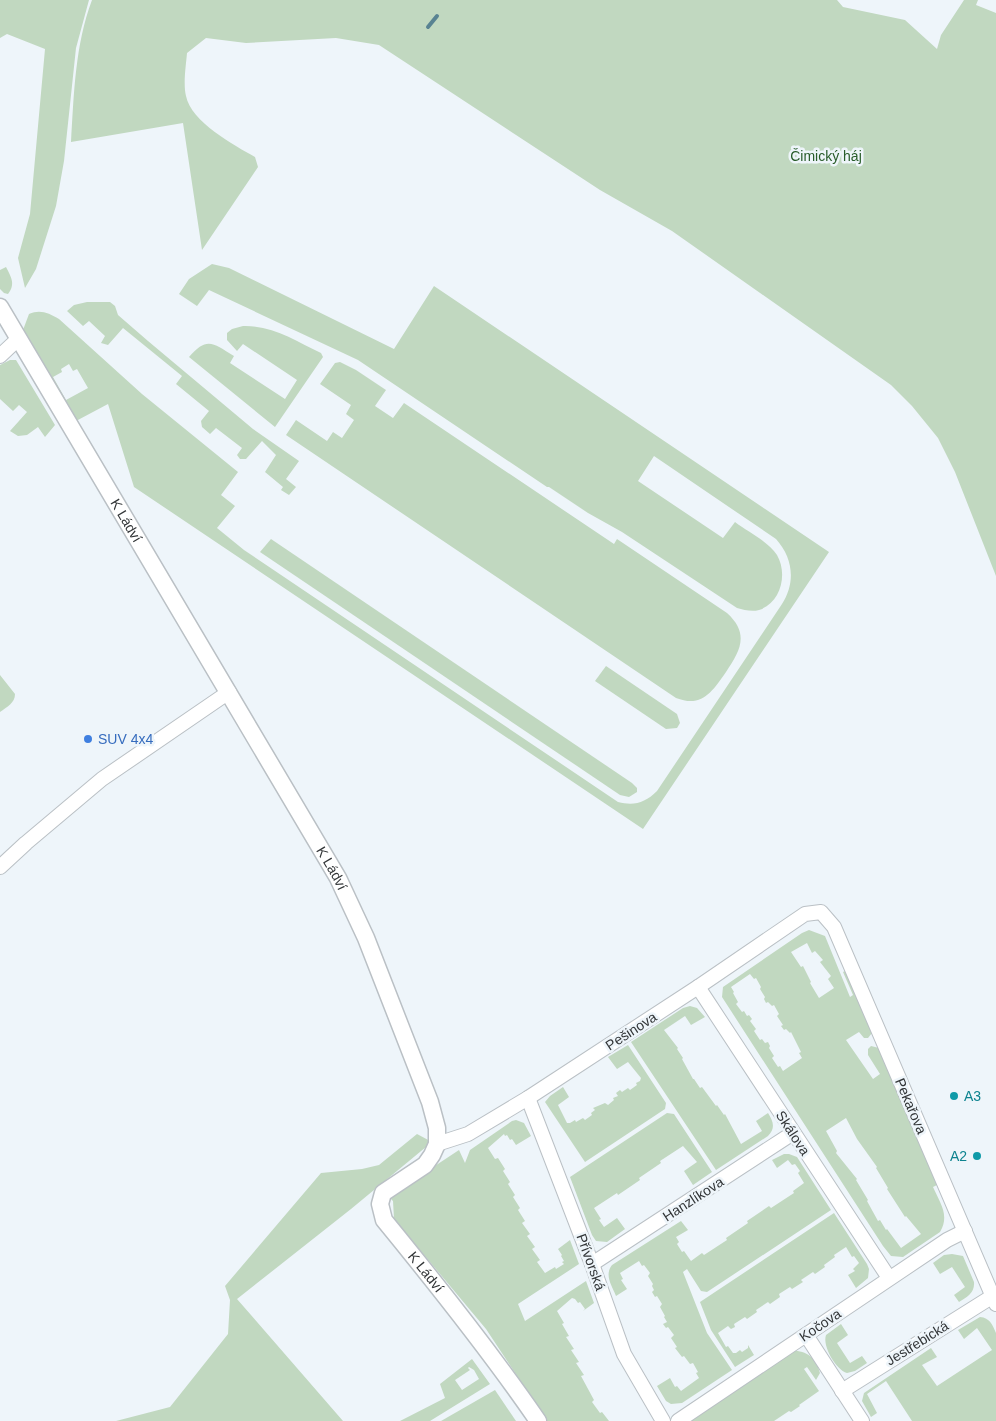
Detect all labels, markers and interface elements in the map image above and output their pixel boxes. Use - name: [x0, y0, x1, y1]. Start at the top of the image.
- park label: Čimický háj: [790, 148, 862, 164]
- street label: K Ládví: [107, 496, 145, 545]
- place label: SUV 4x4: [98, 731, 153, 747]
- marker: SUV 4x4: [82, 733, 94, 745]
- street label: K Ládví: [313, 844, 350, 893]
- street label: Pešinova: [602, 1008, 660, 1053]
- street label: Pekařova: [892, 1076, 930, 1137]
- place label: A3: [964, 1088, 981, 1104]
- marker: A3: [948, 1090, 960, 1102]
- street label: Skálova: [773, 1108, 813, 1158]
- place label: A2: [950, 1148, 967, 1164]
- marker: A2: [971, 1150, 983, 1162]
- street label: Hanzlíkova: [660, 1173, 727, 1225]
- street label: Přívorská: [573, 1231, 609, 1293]
- street label: K Ládví: [405, 1248, 447, 1295]
- street label: Kočova: [796, 1305, 844, 1345]
- street label: Jestřebická: [883, 1317, 951, 1369]

